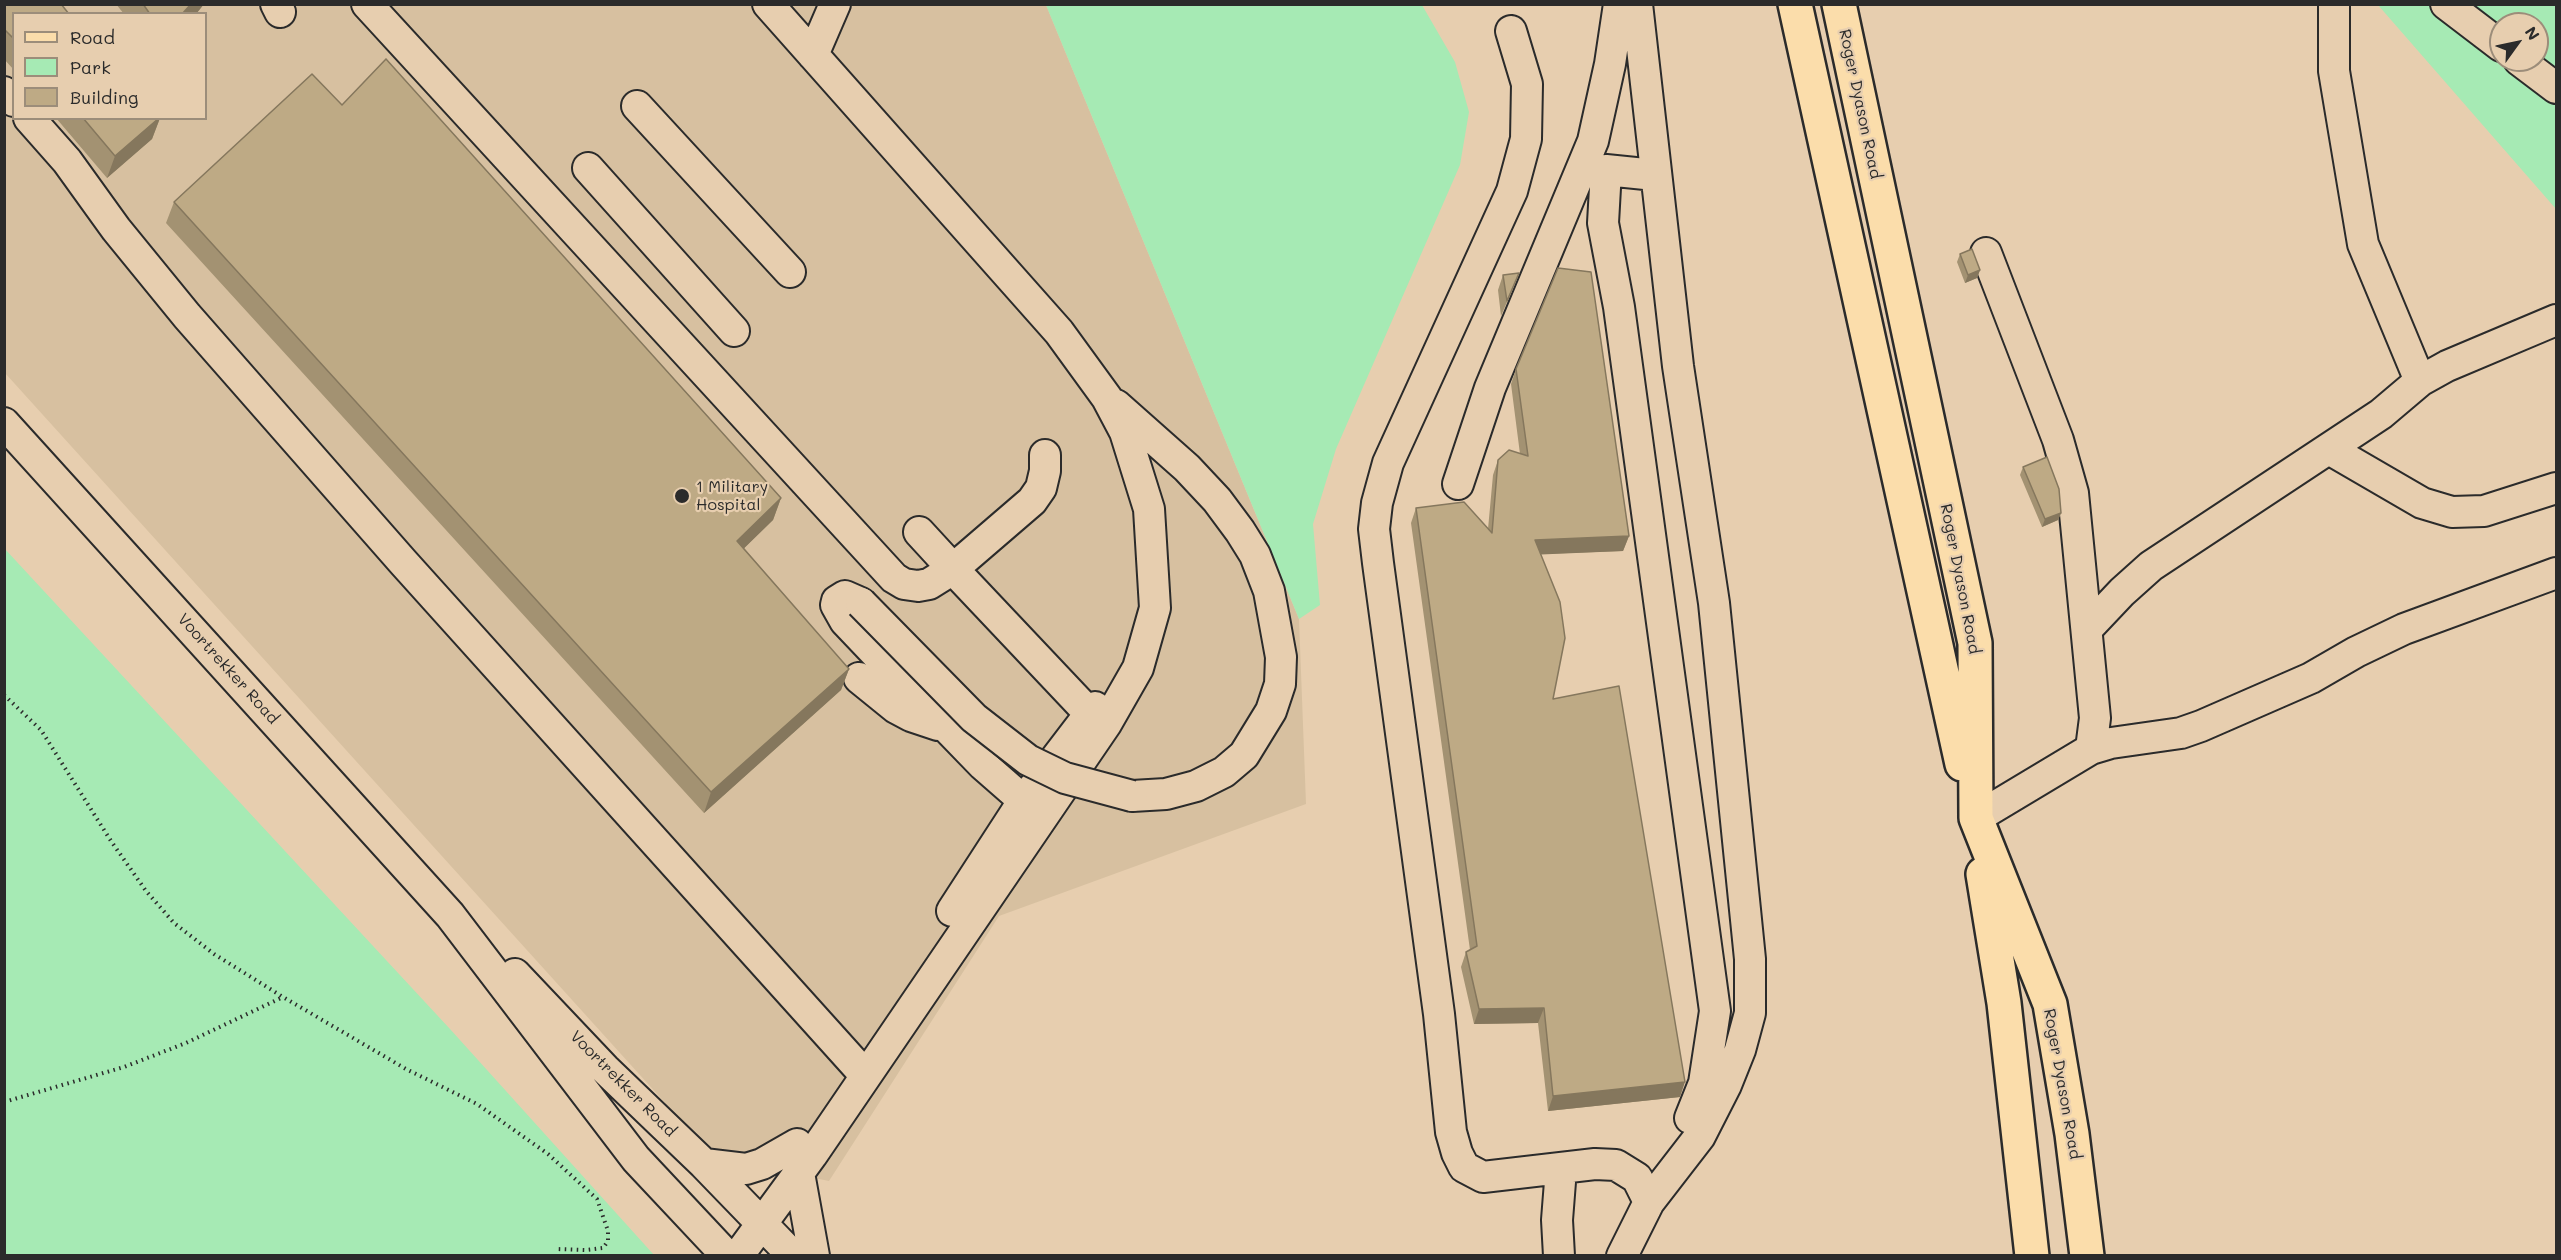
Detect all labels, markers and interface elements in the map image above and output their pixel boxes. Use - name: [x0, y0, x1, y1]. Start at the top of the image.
- legend: [12, 12, 207, 120]
- north arrow: [2489, 12, 2549, 72]
- text: N: [2521, 22, 2545, 44]
- text: Road: [70, 25, 115, 49]
- street label: Roger Dyason Road: [1835, 27, 1885, 181]
- text: Park: [70, 55, 111, 79]
- text: Building: [70, 85, 138, 109]
- place label: 1 Military Hospital: [696, 477, 768, 515]
- marker: 1 Military Hospital: [673, 487, 691, 505]
- street label: Roger Dyason Road: [1936, 502, 1984, 656]
- street label: Voortrekker Road: [173, 610, 283, 728]
- street label: Roger Dyason Road: [2039, 1007, 2085, 1161]
- street label: Voortrekker Road: [566, 1027, 680, 1141]

